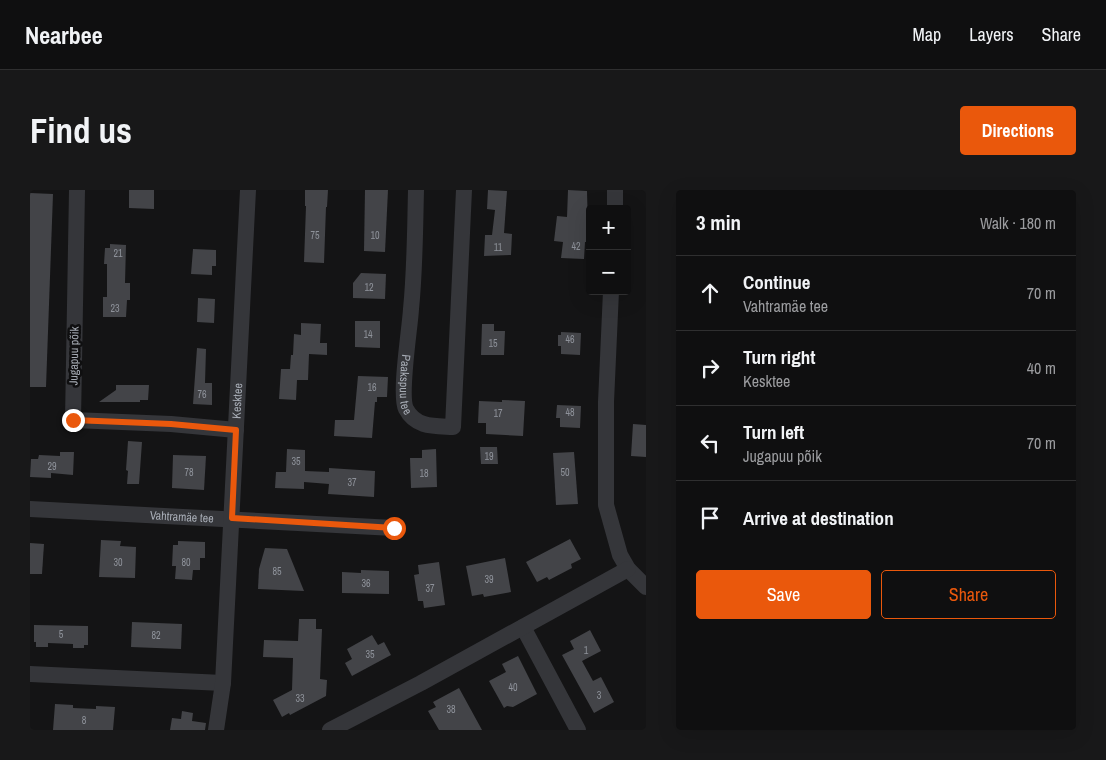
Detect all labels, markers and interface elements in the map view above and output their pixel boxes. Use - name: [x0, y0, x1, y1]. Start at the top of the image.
- text: Nearbee: [25, 19, 103, 51]
- text: Map: [913, 22, 941, 47]
- text: Layers: [969, 22, 1014, 47]
- text: Share: [1042, 22, 1081, 47]
- button: Directions: [960, 106, 1076, 155]
- text: Find us: [30, 107, 132, 154]
- map controls: [586, 205, 631, 295]
- button: +: [586, 205, 631, 250]
- text: 3 min: [696, 208, 741, 237]
- text: Walk · 180 m: [980, 212, 1056, 234]
- house number: 75: [310, 229, 320, 242]
- house number: 10: [370, 229, 380, 242]
- house number: 42: [571, 240, 581, 253]
- house number: 11: [494, 241, 503, 254]
- house number: 21: [113, 247, 123, 260]
- button: −: [586, 250, 631, 295]
- text: Continue: [743, 269, 811, 295]
- icon: ahead: [696, 279, 724, 307]
- house number: 12: [364, 281, 374, 294]
- text: 70 m: [1027, 282, 1056, 304]
- text: Vahtramäe tee: [743, 295, 828, 317]
- house number: 23: [110, 302, 120, 315]
- street label: Jugapuu põik: [65, 326, 83, 386]
- house number: 14: [363, 328, 373, 341]
- house number: 46: [565, 333, 575, 346]
- house number: 15: [488, 337, 498, 350]
- text: Turn right: [743, 344, 815, 370]
- street label: Paakspuu tee: [396, 354, 416, 418]
- icon: right: [696, 354, 724, 382]
- text: 40 m: [1027, 357, 1056, 379]
- text: Kesktee: [743, 370, 790, 392]
- house number: 16: [367, 381, 377, 394]
- street label: Kesktee: [228, 383, 246, 419]
- house number: 76: [197, 388, 207, 401]
- house number: 48: [565, 406, 575, 419]
- house number: 17: [493, 407, 503, 420]
- route end: [62, 409, 85, 432]
- text: Turn left: [743, 419, 804, 445]
- icon: left: [696, 429, 724, 457]
- text: 70 m: [1027, 432, 1056, 454]
- text: Jugapuu põik: [743, 445, 822, 467]
- house number: 19: [484, 450, 494, 463]
- house number: 35: [291, 455, 301, 468]
- house number: 29: [47, 460, 57, 473]
- house number: 78: [184, 466, 194, 479]
- house number: 50: [560, 466, 570, 479]
- house number: 18: [419, 467, 429, 480]
- house number: 37: [347, 476, 357, 489]
- icon: arrive: [696, 504, 724, 532]
- text: Arrive at destination: [743, 505, 894, 531]
- street label: Vahtramäe tee: [149, 507, 214, 527]
- route start: [383, 517, 406, 540]
- house number: 30: [113, 556, 123, 569]
- house number: 80: [181, 556, 191, 569]
- house number: 85: [272, 565, 282, 578]
- button: Save: [696, 570, 871, 619]
- button: Share: [881, 570, 1056, 619]
- house number: 39: [484, 573, 494, 586]
- house number: 36: [361, 577, 371, 590]
- house number: 37: [425, 582, 435, 595]
- house number: 5: [59, 628, 64, 641]
- house number: 82: [151, 629, 161, 642]
- house number: 1: [584, 644, 589, 657]
- house number: 35: [365, 648, 375, 661]
- house number: 40: [508, 681, 518, 694]
- house number: 3: [597, 689, 602, 702]
- house number: 33: [295, 692, 305, 705]
- house number: 38: [446, 703, 456, 716]
- house number: 8: [82, 714, 87, 727]

